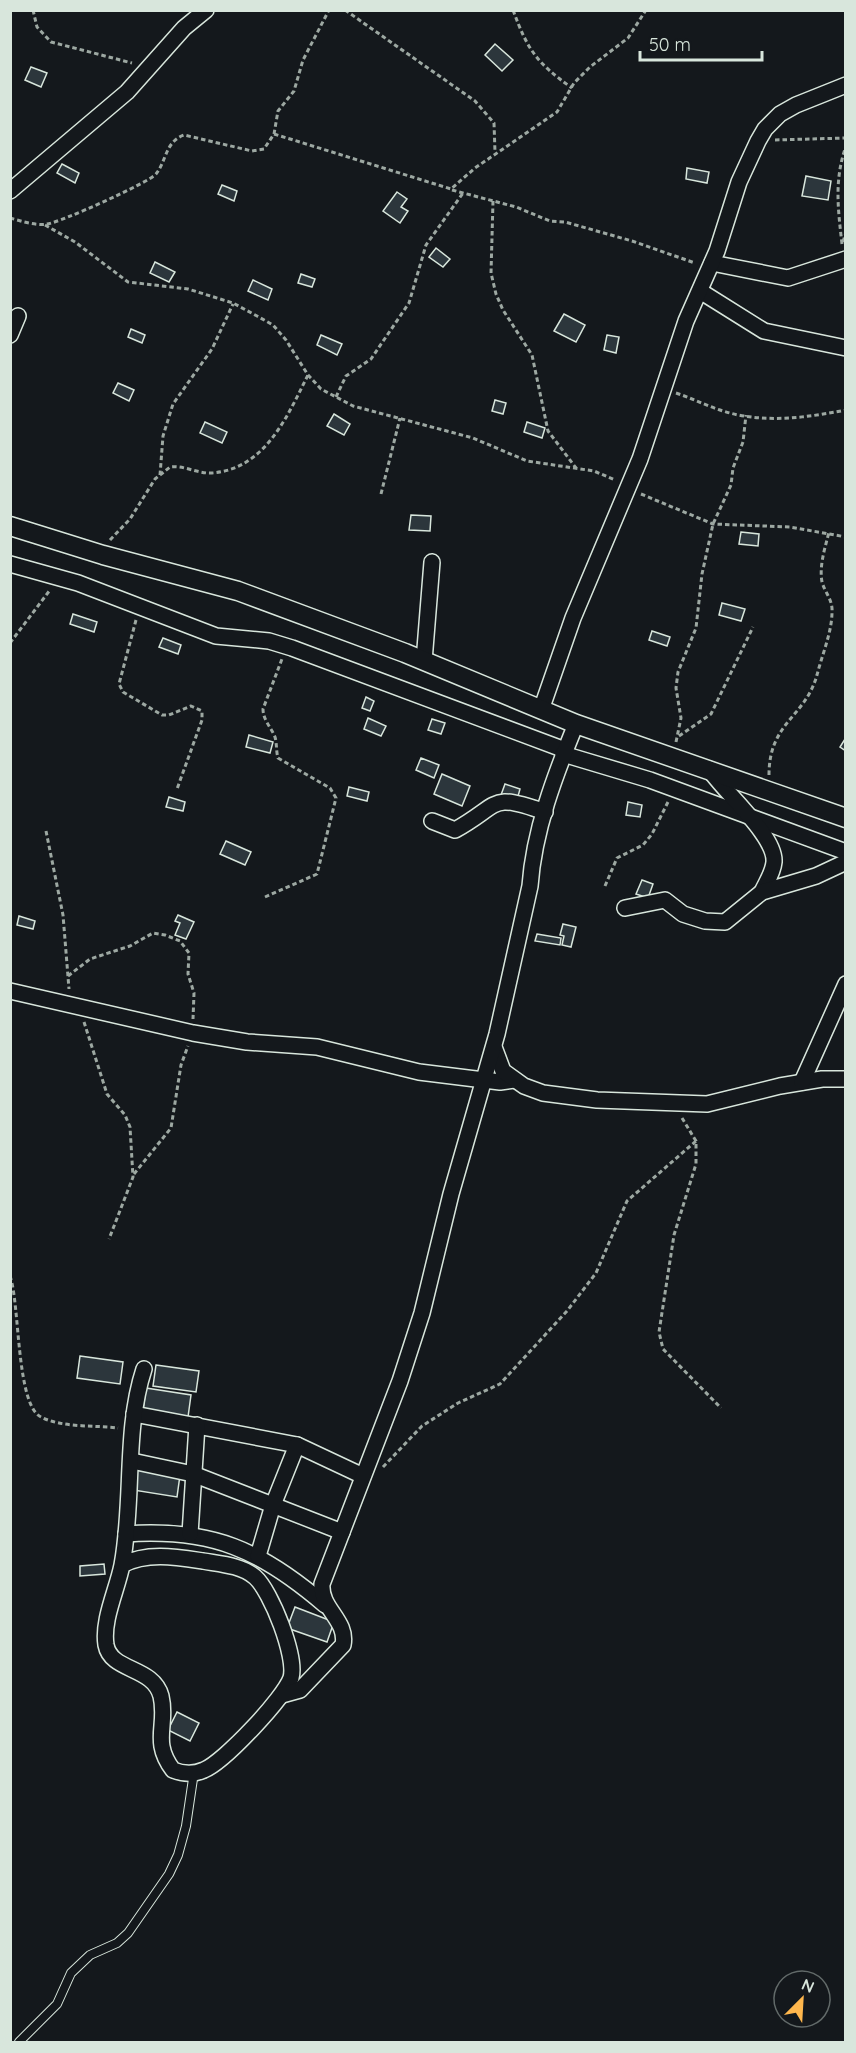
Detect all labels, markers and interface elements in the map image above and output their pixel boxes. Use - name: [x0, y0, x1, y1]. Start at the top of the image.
- scale bar: [640, 24, 762, 62]
- text: 50 m: [649, 33, 691, 56]
- north arrow: [772, 1969, 832, 2029]
- text: N: [799, 1974, 818, 1997]

